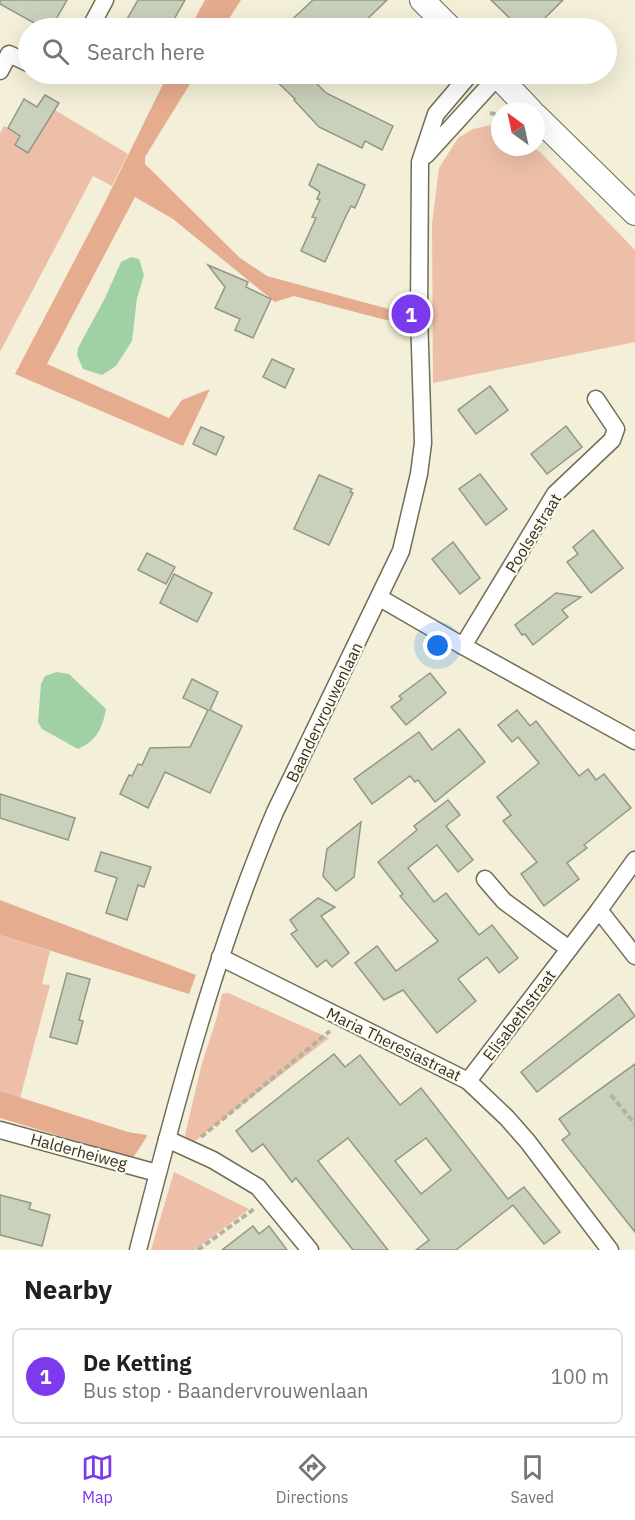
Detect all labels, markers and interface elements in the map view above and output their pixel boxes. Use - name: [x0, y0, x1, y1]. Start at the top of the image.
- search box: [18, 18, 617, 84]
- icon: search: [39, 35, 72, 68]
- text: Search here: [87, 37, 205, 66]
- north arrow: [491, 102, 545, 156]
- pin: 1: [392, 292, 430, 336]
- street label: Poolsestraat: [501, 490, 565, 576]
- your location: [423, 631, 452, 660]
- street label: Baandervrouwenlaan: [281, 639, 367, 785]
- street label: Elisabethstraat: [478, 966, 560, 1064]
- street label: Maria Theresiastraat: [323, 1003, 465, 1085]
- street label: Halderheiweg: [28, 1128, 130, 1174]
- text: Nearby: [24, 1272, 112, 1306]
- text: De Ketting: [83, 1348, 191, 1377]
- text: 1: [40, 1363, 52, 1390]
- text: 100 m: [551, 1363, 609, 1390]
- text: Bus stop · Baandervrouwenlaan: [83, 1377, 368, 1404]
- tab: Map: [81, 1451, 114, 1507]
- tab: Directions: [276, 1451, 349, 1507]
- tab: Saved: [511, 1451, 554, 1507]

